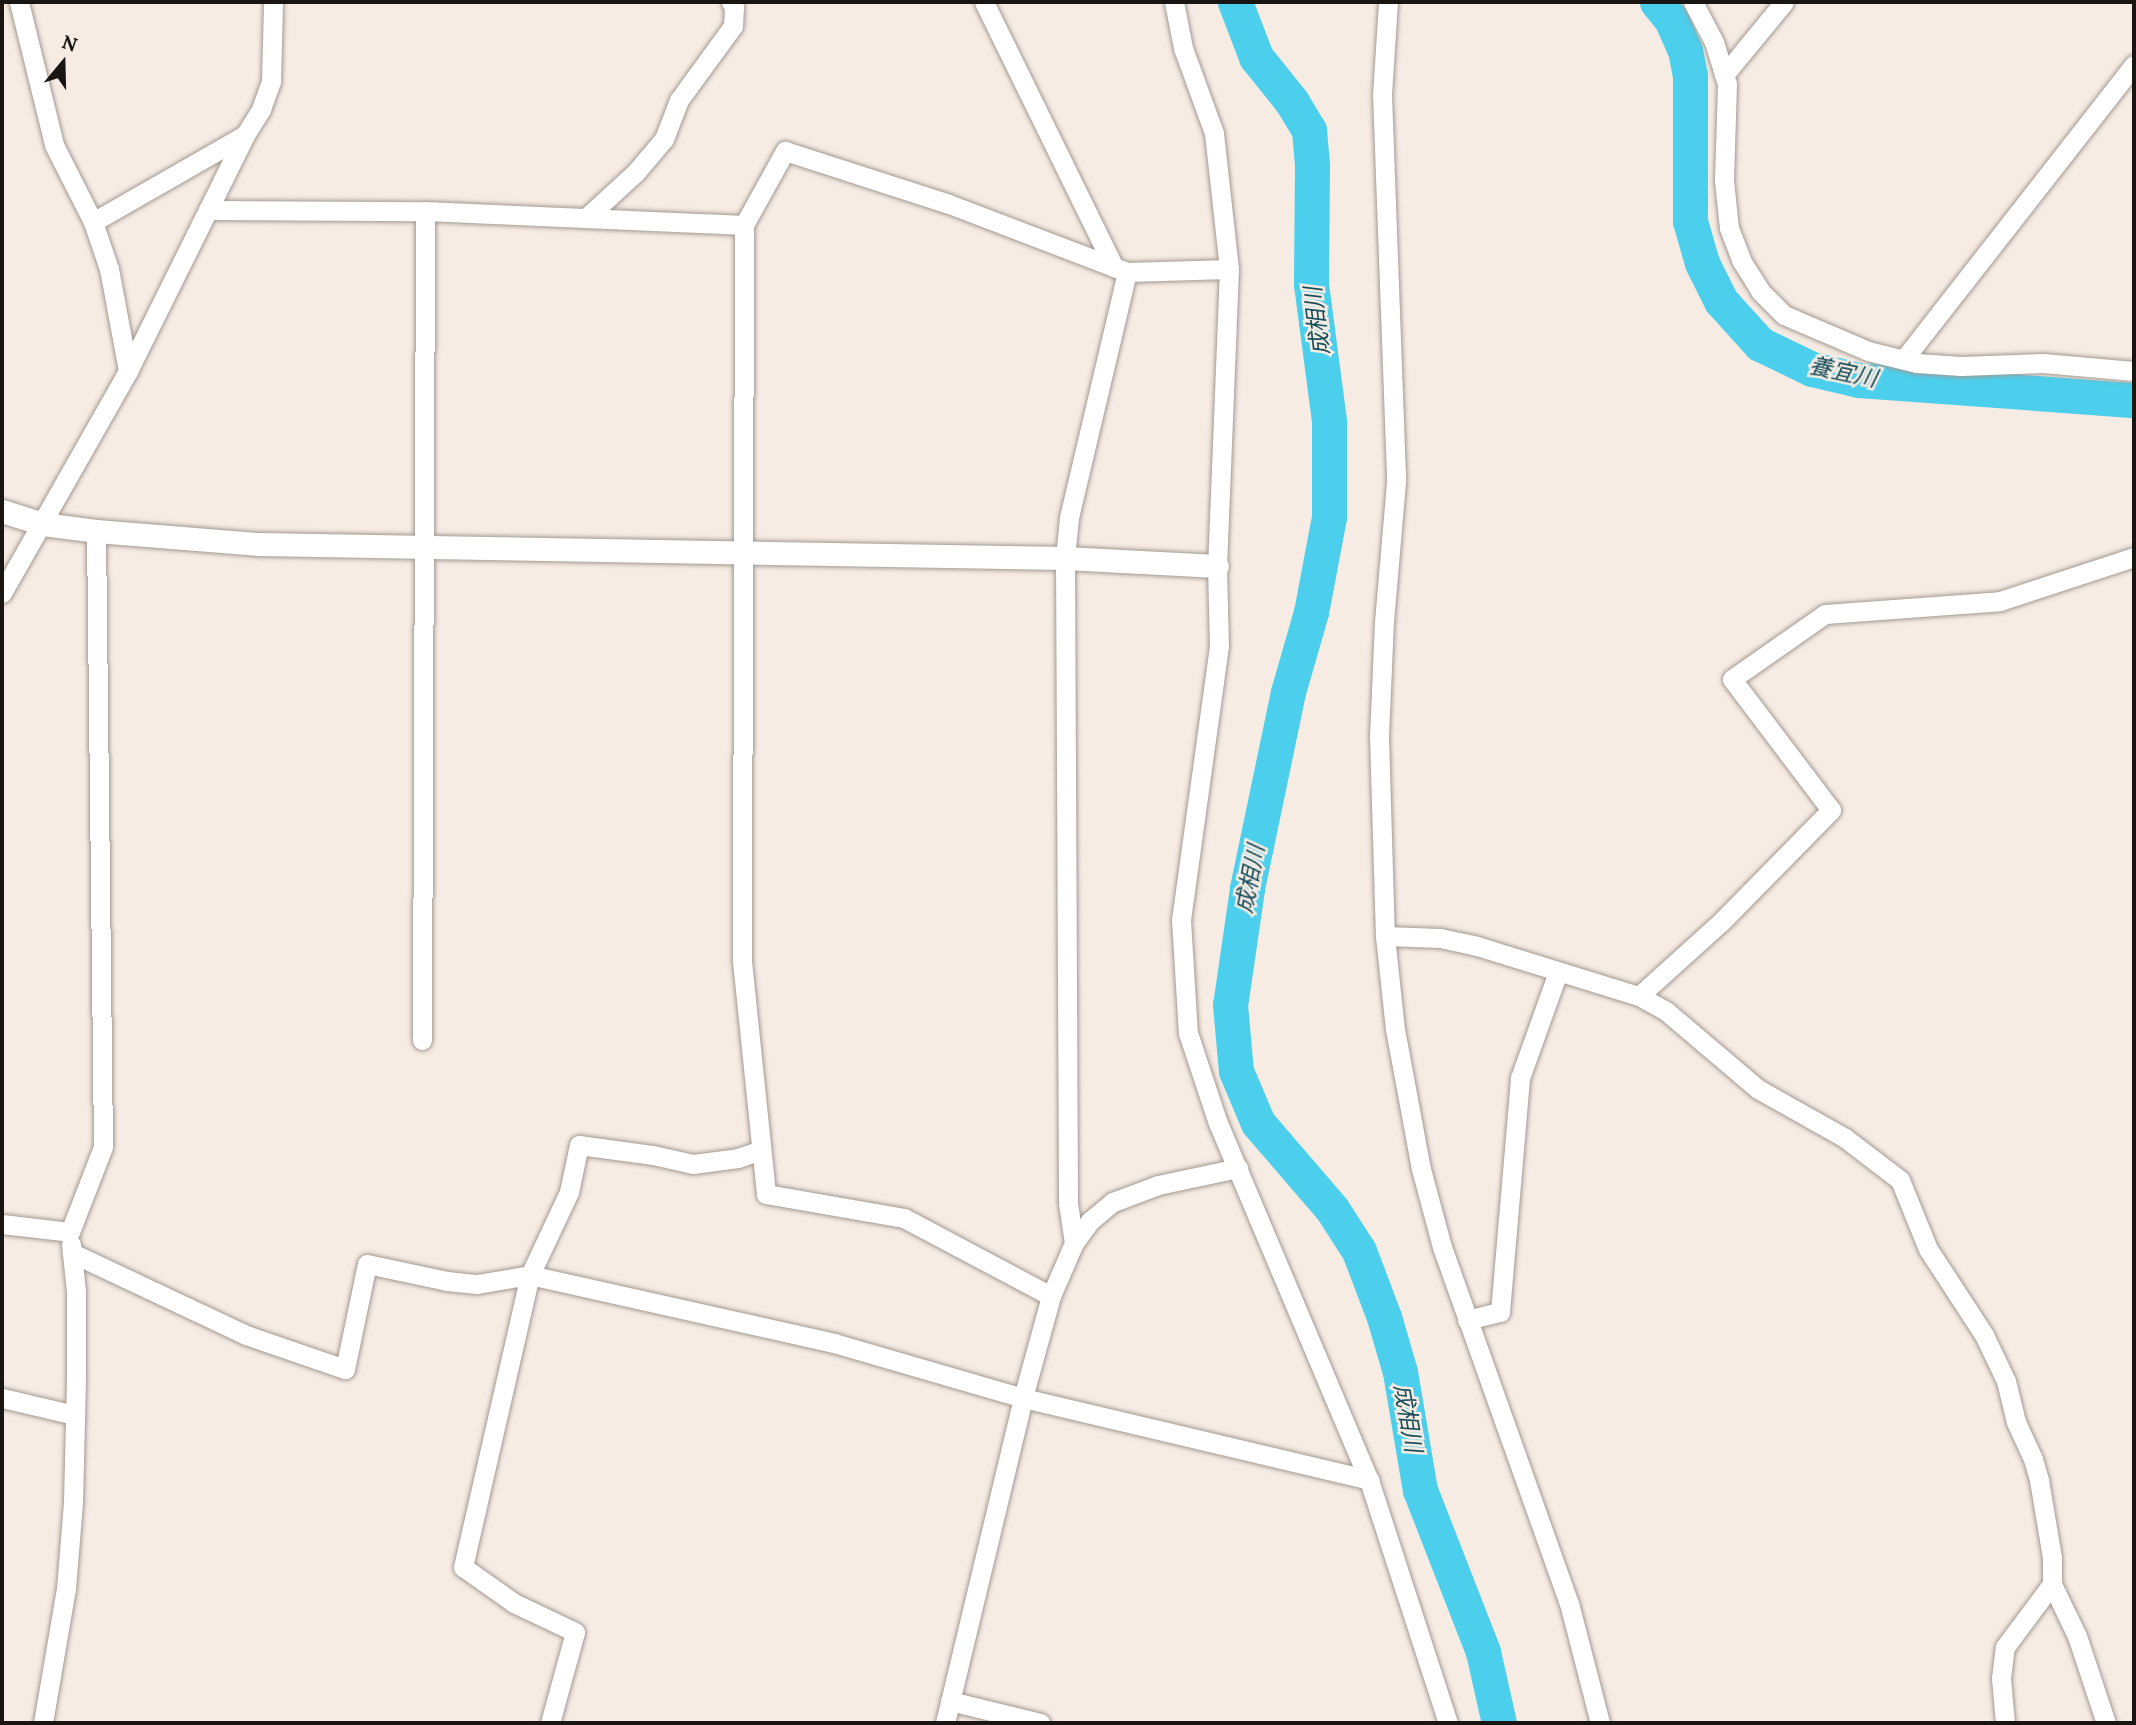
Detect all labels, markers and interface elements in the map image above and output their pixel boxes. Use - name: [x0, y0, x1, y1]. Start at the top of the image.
- north arrow: [28, 28, 98, 98]
- text: N: [59, 29, 81, 57]
- water label: 成相川: [1299, 285, 1335, 357]
- water label: 養宜川: [1806, 351, 1880, 393]
- water label: 成相川: [1230, 843, 1270, 915]
- water label: 成相川: [1388, 1382, 1428, 1454]

